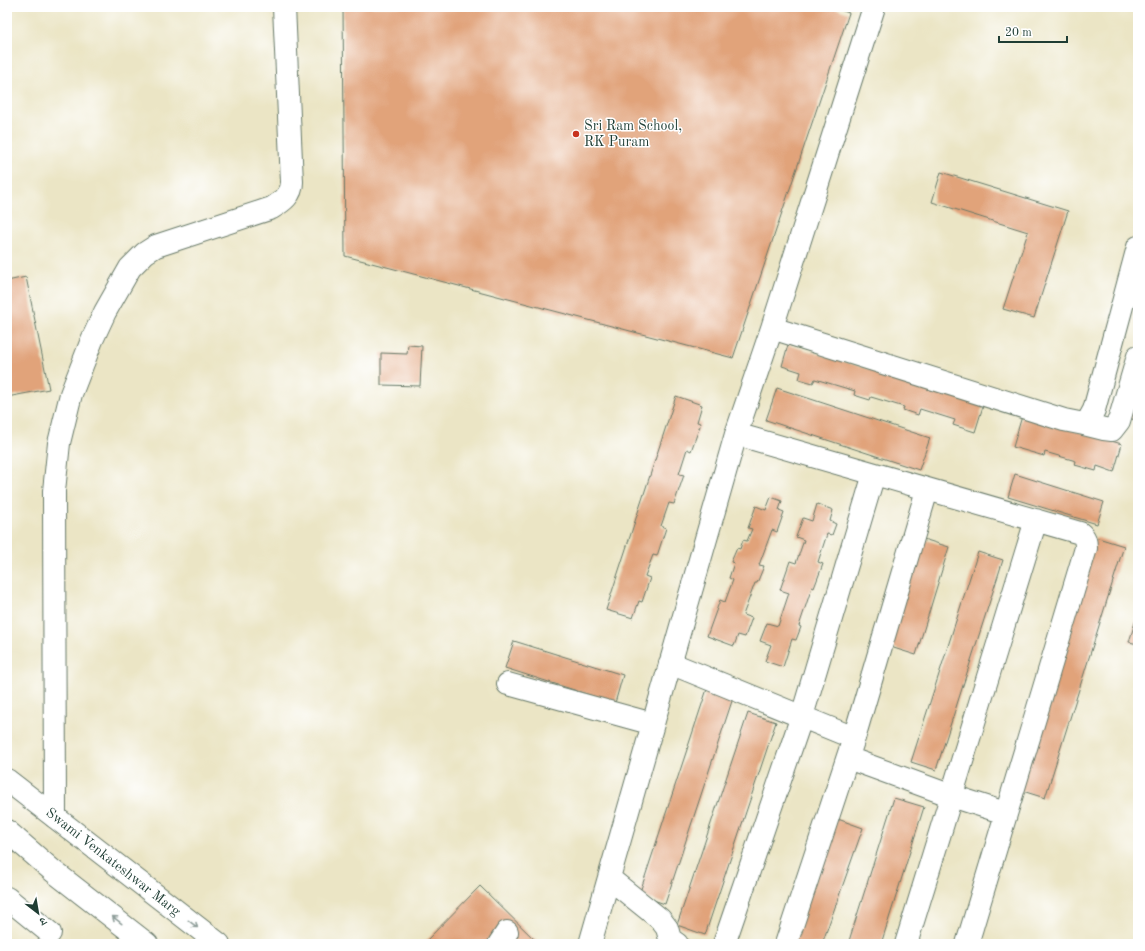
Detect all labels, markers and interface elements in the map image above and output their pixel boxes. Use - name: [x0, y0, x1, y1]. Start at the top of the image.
- scale bar: [999, 18, 1067, 44]
- text: 20 m: [1005, 27, 1032, 39]
- place label: Sri Ram School, RK Puram: [584, 119, 682, 149]
- marker: Sri Ram School, RK Puram: [571, 129, 581, 139]
- street label: Swami Venkateshwar Marg: [43, 805, 183, 919]
- north arrow: [18, 893, 58, 933]
- text: उ: [36, 914, 48, 927]
- one-way arrow: [111, 916, 122, 924]
- one-way arrow: [187, 919, 198, 928]

